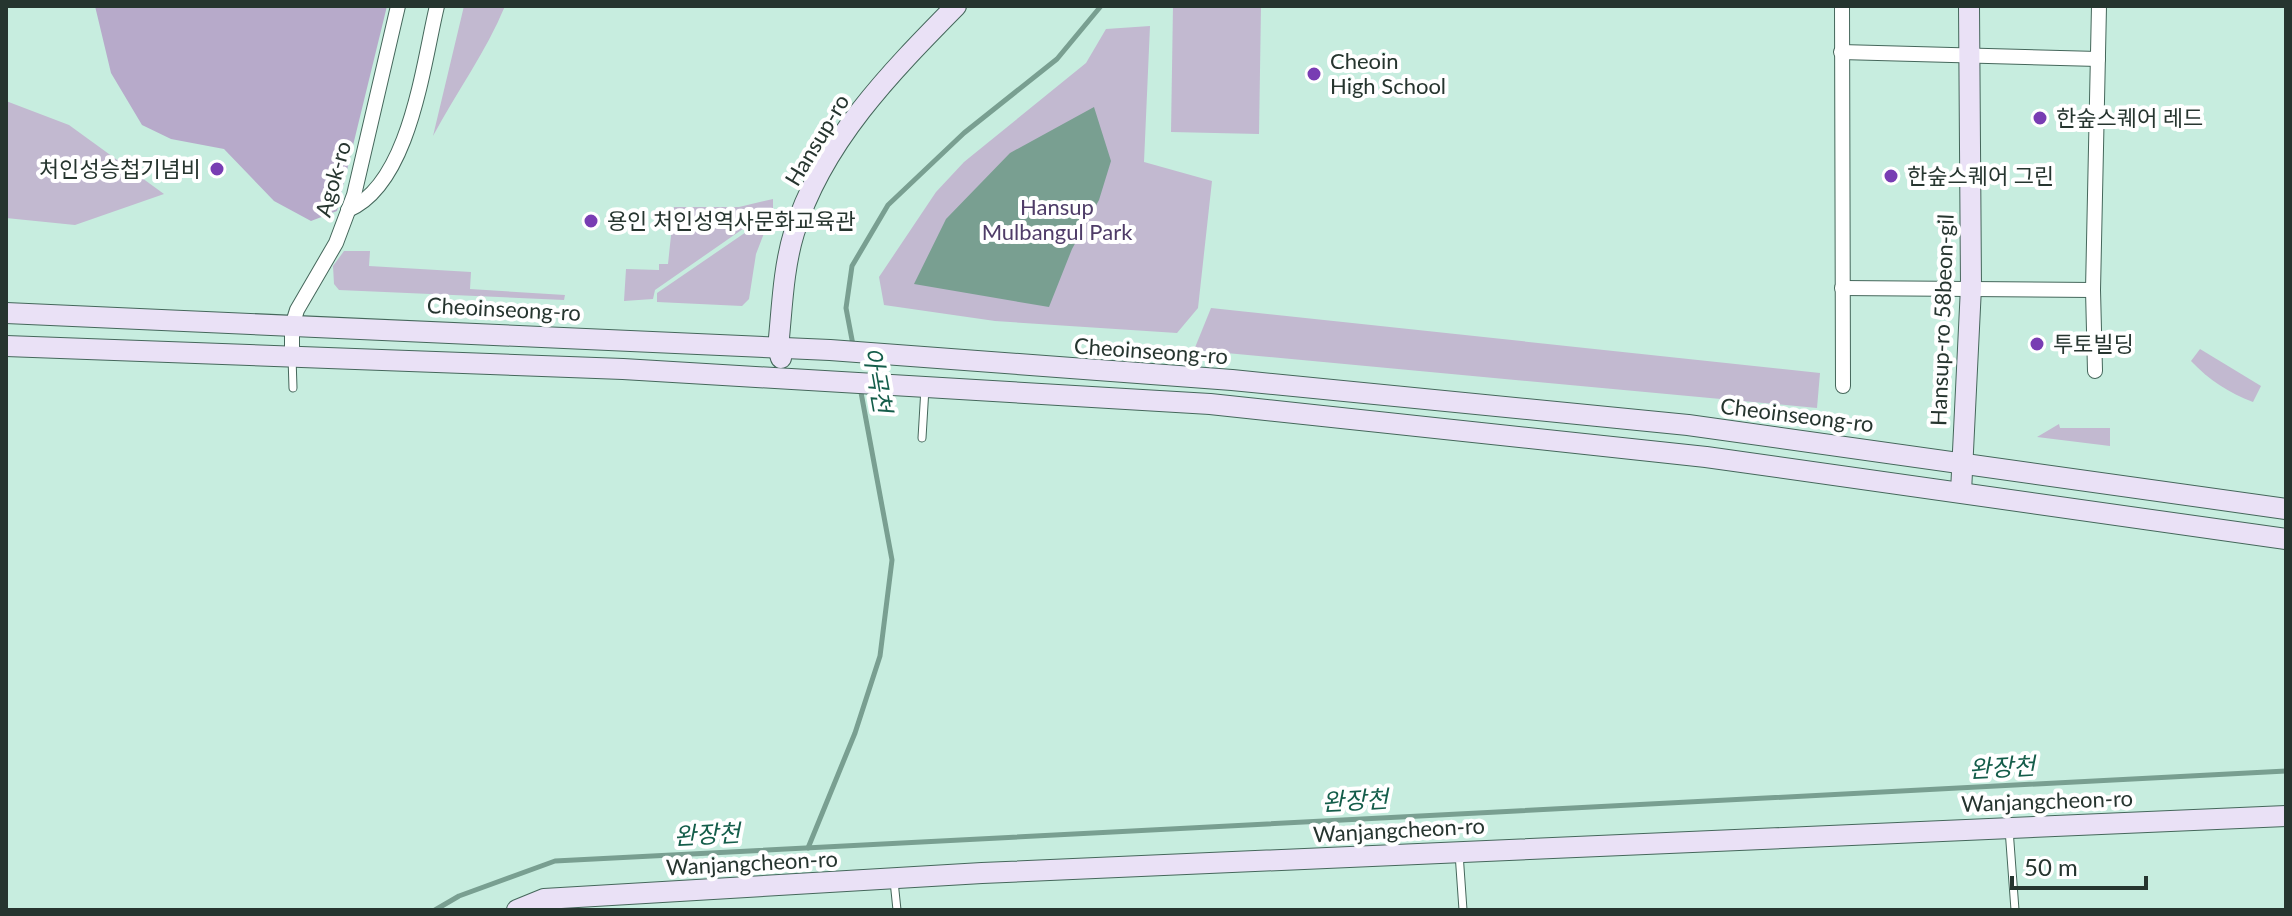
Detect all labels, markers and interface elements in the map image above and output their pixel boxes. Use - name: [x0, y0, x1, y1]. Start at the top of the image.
- place label: Cheoin High School: [1330, 47, 1446, 99]
- marker: Cheoin High School: [1305, 65, 1323, 83]
- street label: Hansup-ro: [779, 89, 854, 190]
- place label: 한숲스퀘어 레드: [2056, 104, 2203, 131]
- marker: 한숲스퀘어 레드: [2031, 109, 2049, 127]
- street label: Agok-ro: [309, 138, 356, 220]
- place label: 처인성승첩기념비: [39, 155, 201, 182]
- marker: 처인성승첩기념비: [208, 160, 226, 178]
- place label: 한숲스퀘어 그린: [1907, 162, 2054, 189]
- marker: 한숲스퀘어 그린: [1882, 167, 1900, 185]
- park label: Hansup Mulbangul Park: [982, 193, 1133, 245]
- place label: 용인 처인성역사문화교육관: [607, 207, 856, 234]
- marker: 용인 처인성역사문화교육관: [582, 212, 600, 230]
- street label: Hansup-ro 58beon-gil: [1924, 214, 1959, 426]
- street label: Cheoinseong-ro: [426, 291, 582, 326]
- place label: 투토빌딩: [2053, 330, 2134, 357]
- street label: Cheoinseong-ro: [1073, 332, 1229, 369]
- marker: 투토빌딩: [2028, 335, 2046, 353]
- water label: 아곡천: [858, 345, 899, 418]
- street label: Cheoinseong-ro: [1719, 392, 1875, 437]
- water label: 완장천: [1968, 750, 2039, 783]
- water label: 완장천: [1321, 783, 1392, 816]
- street label: Wanjangcheon-ro: [1961, 784, 2133, 817]
- street label: Wanjangcheon-ro: [1312, 812, 1485, 847]
- water label: 완장천: [673, 817, 744, 850]
- scale bar: [2012, 840, 2146, 890]
- street label: Wanjangcheon-ro: [665, 845, 838, 880]
- text: 50 m: [2024, 852, 2078, 881]

